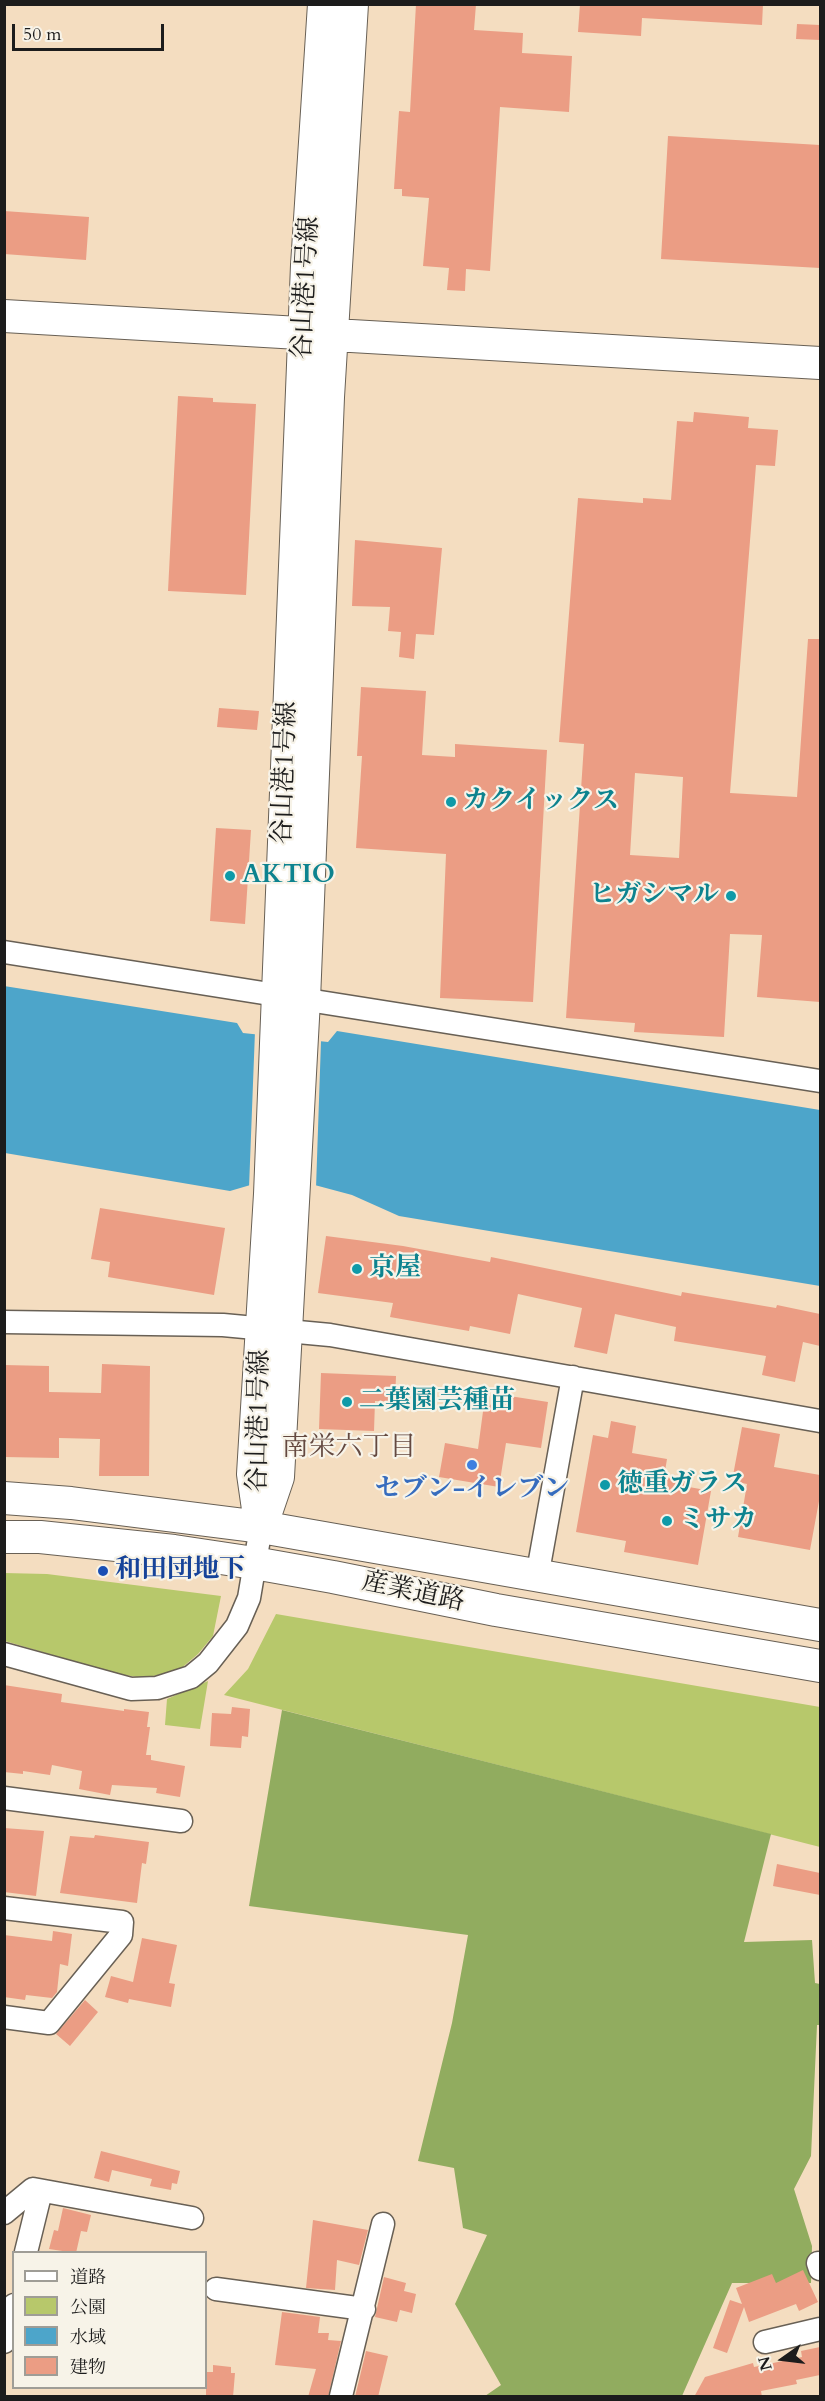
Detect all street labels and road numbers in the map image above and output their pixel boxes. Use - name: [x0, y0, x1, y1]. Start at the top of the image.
- street label: 谷山港1号線: [288, 216, 326, 360]
- street label: 谷山港1号線: [268, 701, 304, 845]
- street label: 谷山港1号線: [243, 1349, 277, 1493]
- street label: 産業道路: [359, 1567, 467, 1619]

